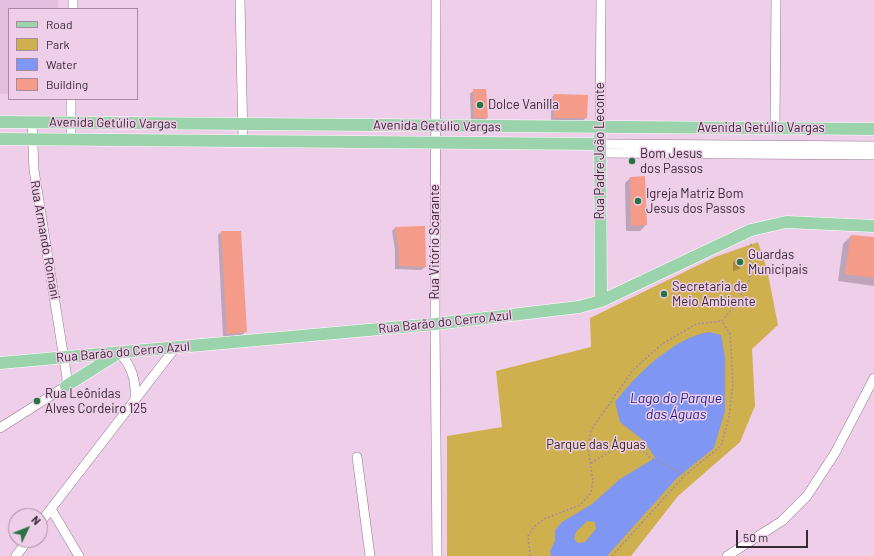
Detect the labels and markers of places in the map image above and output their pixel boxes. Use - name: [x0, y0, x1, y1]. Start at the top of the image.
- place label: Dolce Vanilla: [488, 97, 559, 113]
- marker: Dolce Vanilla: [475, 100, 485, 110]
- place label: Bom Jesus dos Passos: [640, 146, 703, 177]
- marker: Bom Jesus dos Passos: [627, 156, 637, 166]
- place label: Igreja Matriz Bom Jesus dos Passos: [646, 186, 745, 217]
- marker: Igreja Matriz Bom Jesus dos Passos: [633, 196, 643, 206]
- place label: Guardas Municipais: [748, 247, 808, 278]
- marker: Guardas Municipais: [735, 257, 745, 267]
- place label: Secretaria de Meio Ambiente: [672, 279, 756, 310]
- marker: Secretaria de Meio Ambiente: [659, 289, 669, 299]
- place label: Rua Leônidas Alves Cordeiro 125: [45, 386, 147, 417]
- marker: Rua Leônidas Alves Cordeiro 125: [32, 396, 42, 406]

